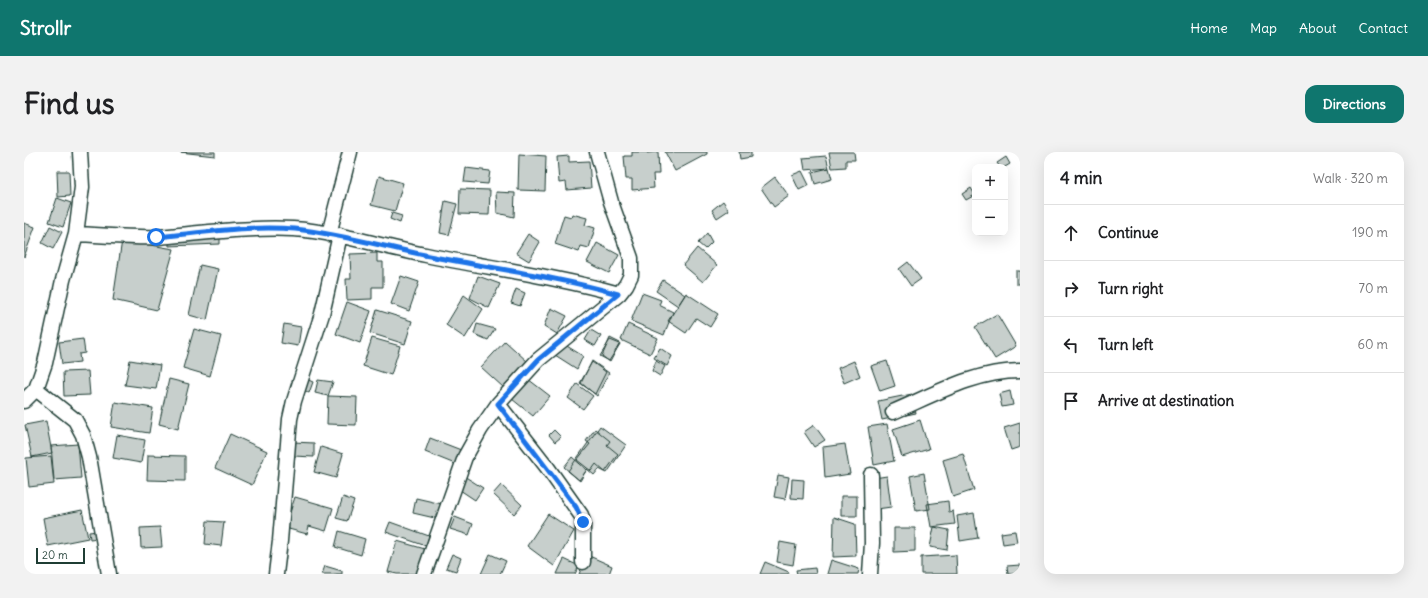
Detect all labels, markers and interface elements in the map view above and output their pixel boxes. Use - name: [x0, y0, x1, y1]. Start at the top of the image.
- text: Strollr: [20, 16, 71, 40]
- text: Home: [1190, 19, 1228, 37]
- text: Map: [1250, 19, 1277, 37]
- text: About: [1299, 19, 1337, 37]
- text: Contact: [1359, 19, 1408, 37]
- button: Directions: [1305, 85, 1404, 123]
- text: Find us: [24, 86, 115, 122]
- map controls: [972, 164, 1008, 236]
- button: +: [972, 164, 1008, 200]
- text: 4 min: [1060, 167, 1102, 189]
- text: Walk · 320 m: [1313, 170, 1388, 187]
- button: −: [972, 200, 1008, 236]
- icon: ahead: [1060, 222, 1082, 244]
- text: Continue: [1098, 223, 1159, 242]
- text: 190 m: [1352, 224, 1388, 241]
- route start: [147, 228, 165, 246]
- icon: right: [1060, 278, 1082, 300]
- text: Turn right: [1098, 279, 1163, 298]
- text: 70 m: [1359, 280, 1388, 297]
- icon: left: [1060, 334, 1082, 356]
- text: Turn left: [1098, 335, 1153, 354]
- text: 60 m: [1357, 336, 1388, 353]
- icon: arrive: [1060, 390, 1082, 412]
- text: Arrive at destination: [1098, 391, 1234, 410]
- route end: [574, 513, 592, 531]
- scale bar: [36, 546, 85, 565]
- text: 20 m: [42, 548, 68, 562]

